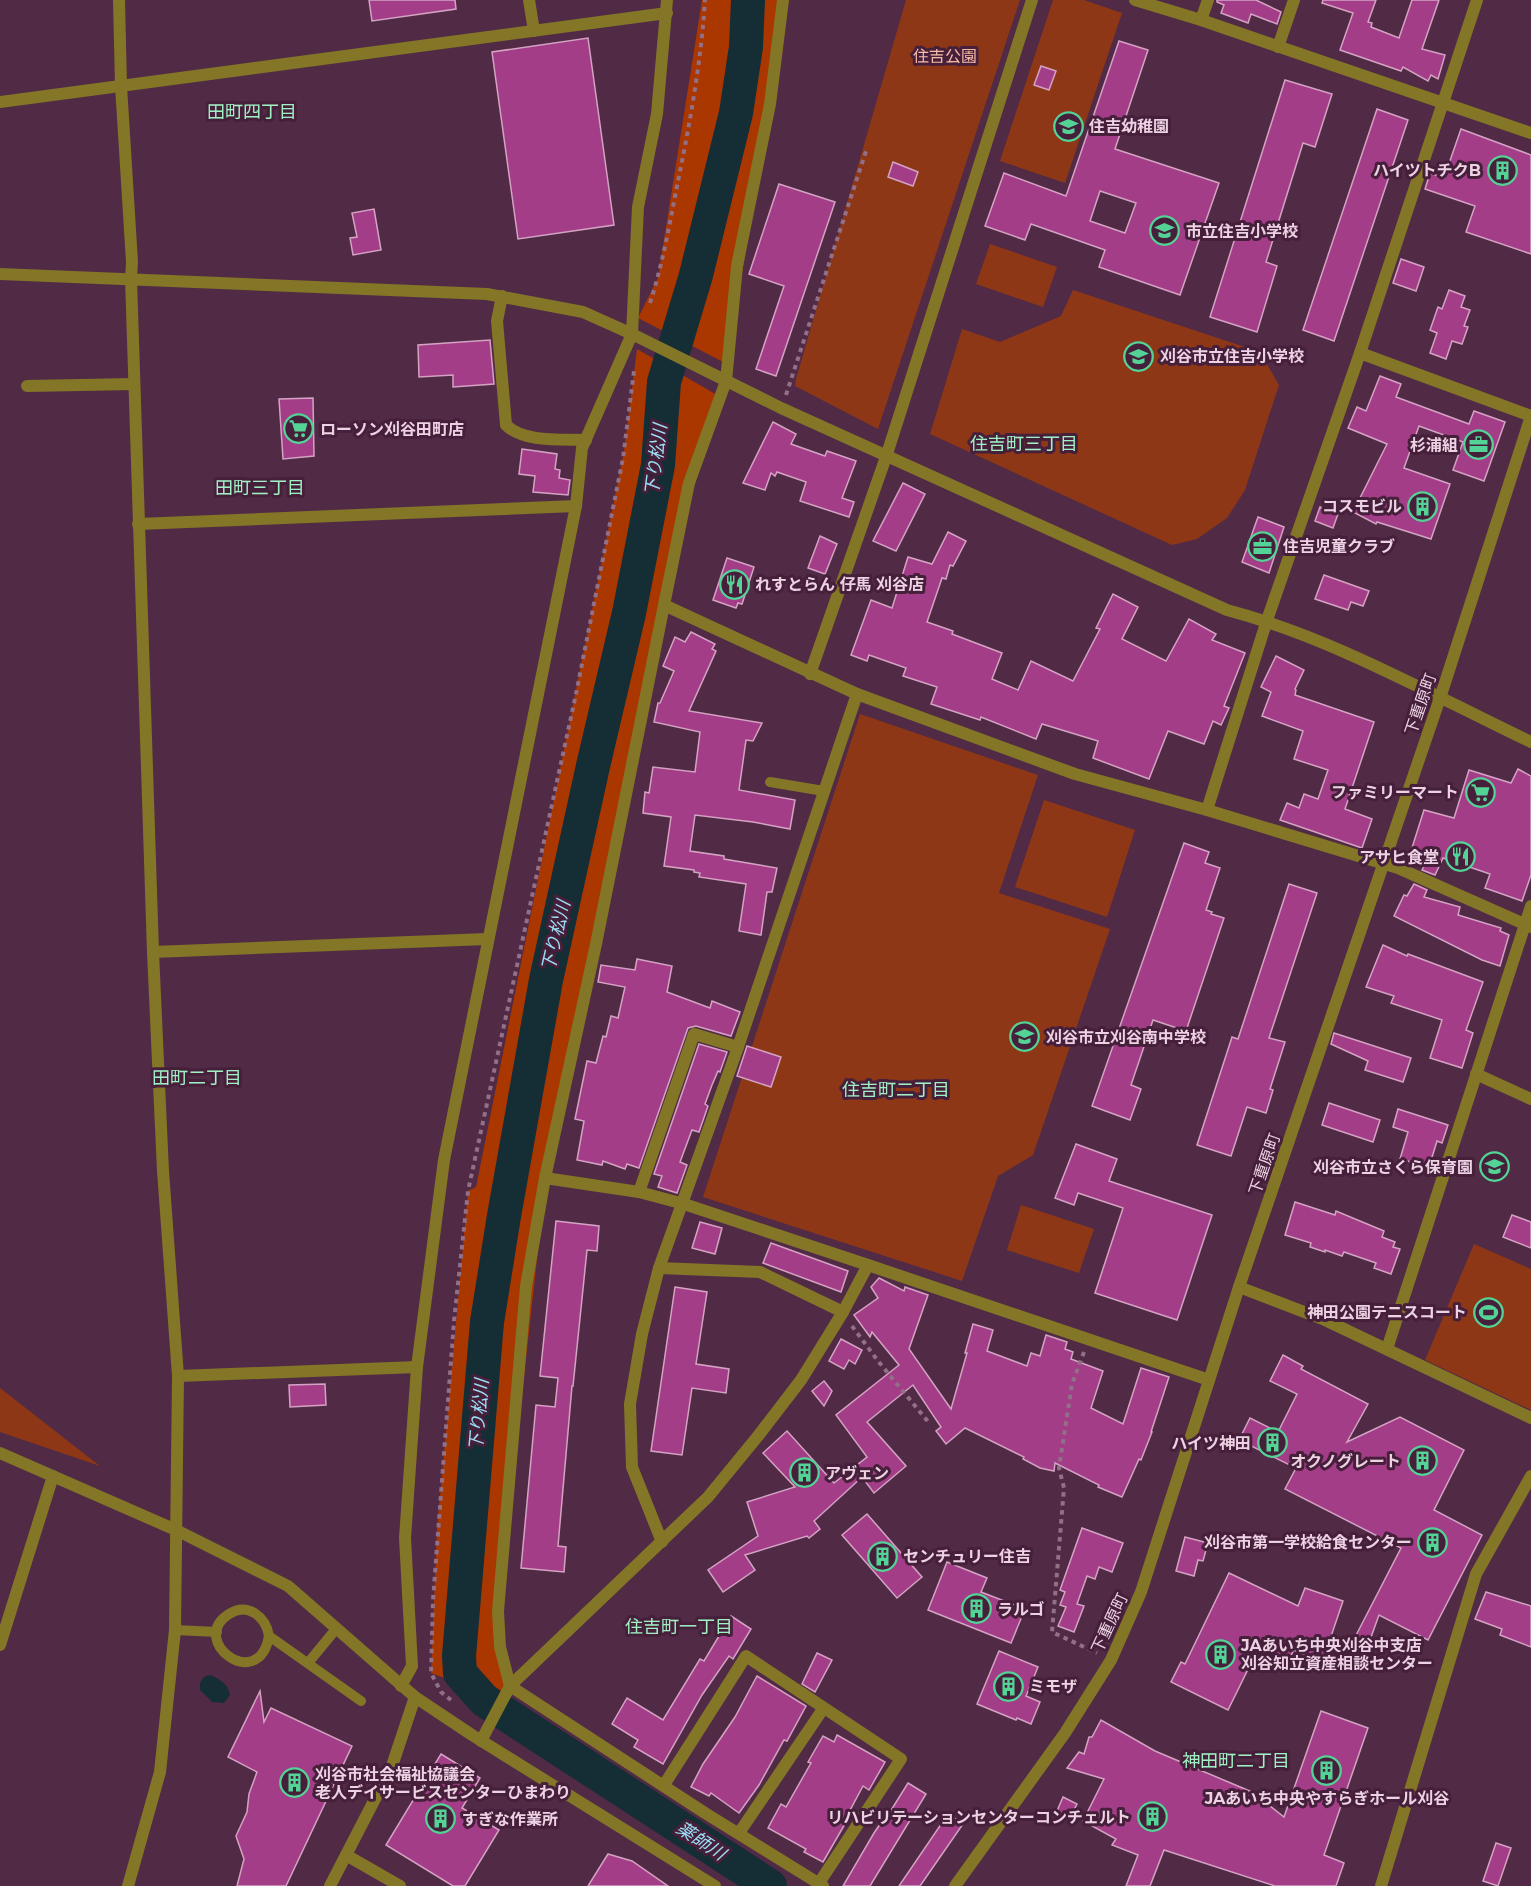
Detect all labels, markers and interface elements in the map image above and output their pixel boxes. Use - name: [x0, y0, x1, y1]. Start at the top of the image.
- park label: 住吉公園: [913, 47, 977, 66]
- district label: 田町四丁目: [207, 101, 297, 123]
- school or university icon: 住吉幼稚園: [1052, 110, 1084, 142]
- place label: 住吉幼稚園: [1088, 117, 1169, 136]
- building icon: ハイツトチクB: [1486, 154, 1518, 186]
- place label: ハイツトチクB: [1373, 161, 1481, 180]
- school or university icon: 市立住吉小学校: [1149, 215, 1181, 247]
- place label: 市立住吉小学校: [1186, 222, 1298, 241]
- school or university icon: 刈谷市立住吉小学校: [1123, 340, 1155, 372]
- place label: 刈谷市立住吉小学校: [1160, 347, 1304, 366]
- supermarket icon: ローソン刈谷田町店: [283, 413, 315, 445]
- place label: ローソン刈谷田町店: [320, 420, 464, 439]
- water label: 下り松川: [641, 421, 672, 497]
- office icon: 杉浦組: [1463, 429, 1495, 461]
- district label: 住吉町三丁目: [970, 433, 1078, 455]
- place label: 杉浦組: [1410, 436, 1458, 455]
- district label: 田町三丁目: [215, 477, 305, 499]
- building icon: コスモビル: [1407, 490, 1439, 522]
- place label: コスモビル: [1322, 497, 1402, 516]
- office icon: 住吉児童クラブ: [1246, 530, 1278, 562]
- place label: 住吉児童クラブ: [1282, 537, 1395, 556]
- restaurant icon: れすとらん 仔馬 刈谷店: [718, 568, 750, 600]
- place label: れすとらん 仔馬 刈谷店: [755, 575, 924, 594]
- street label: 下重原町: [1401, 671, 1440, 738]
- supermarket icon: ファミリーマート: [1464, 776, 1496, 808]
- place label: ファミリーマート: [1331, 783, 1459, 802]
- restaurant icon: アサヒ食堂: [1444, 841, 1476, 873]
- place label: アサヒ食堂: [1359, 848, 1439, 867]
- water label: 下り松川: [537, 896, 575, 974]
- school or university icon: 刈谷市立刈谷南中学校: [1009, 1021, 1041, 1053]
- place label: 刈谷市立刈谷南中学校: [1046, 1028, 1206, 1047]
- district label: 田町二丁目: [152, 1067, 242, 1089]
- district label: 住吉町二丁目: [842, 1079, 950, 1101]
- street label: 下重原町: [1245, 1131, 1284, 1198]
- school or university icon: 刈谷市立さくら保育園: [1478, 1151, 1510, 1183]
- place label: 刈谷市立さくら保育園: [1313, 1158, 1473, 1177]
- sports icon: 神田公園テニスコート: [1472, 1296, 1504, 1328]
- place label: 神田公園テニスコート: [1307, 1303, 1467, 1322]
- water label: 下り松川: [465, 1376, 493, 1452]
- building icon: ハイツ神田: [1256, 1427, 1288, 1459]
- place label: ハイツ神田: [1171, 1434, 1251, 1453]
- building icon: オクノグレート: [1406, 1445, 1438, 1477]
- place label: オクノグレート: [1290, 1452, 1401, 1471]
- building icon: アヴェン: [788, 1457, 820, 1489]
- place label: アヴェン: [825, 1464, 889, 1483]
- building icon: 刈谷市第一学校給食センター: [1417, 1526, 1449, 1558]
- place label: 刈谷市第一学校給食センター: [1204, 1533, 1412, 1552]
- building icon: センチュリー住吉: [866, 1540, 898, 1572]
- place label: センチュリー住吉: [903, 1547, 1031, 1566]
- street label: 下重原町: [1087, 1590, 1132, 1656]
- building icon: ラルゴ: [960, 1593, 992, 1625]
- place label: ラルゴ: [997, 1600, 1045, 1619]
- district label: 住吉町一丁目: [625, 1616, 733, 1638]
- place label: JAあいち中央刈谷中支店 刈谷知立資産相談センター: [1240, 1636, 1433, 1673]
- building icon: JAあいち中央刈谷中支店 刈谷知立資産相談センター: [1204, 1638, 1236, 1670]
- building icon: ミモザ: [992, 1670, 1024, 1702]
- place label: ミモザ: [1029, 1677, 1077, 1696]
- district label: 神田町二丁目: [1182, 1750, 1290, 1772]
- building icon: JAあいち中央やすらぎホール刈谷: [1311, 1754, 1343, 1786]
- place label: 刈谷市社会福祉協議会 老人デイサービスセンターひまわり: [315, 1765, 571, 1802]
- building icon: 刈谷市社会福祉協議会 老人デイサービスセンターひまわり: [278, 1767, 310, 1799]
- place label: JAあいち中央やすらぎホール刈谷: [1204, 1789, 1449, 1808]
- building icon: リハビリテーションセンターコンチェルト: [1136, 1801, 1168, 1833]
- building icon: すぎな作業所: [425, 1803, 457, 1835]
- place label: リハビリテーションセンターコンチェルト: [827, 1808, 1131, 1827]
- place label: すぎな作業所: [462, 1810, 558, 1829]
- water label: 薬師川: [672, 1817, 731, 1866]

